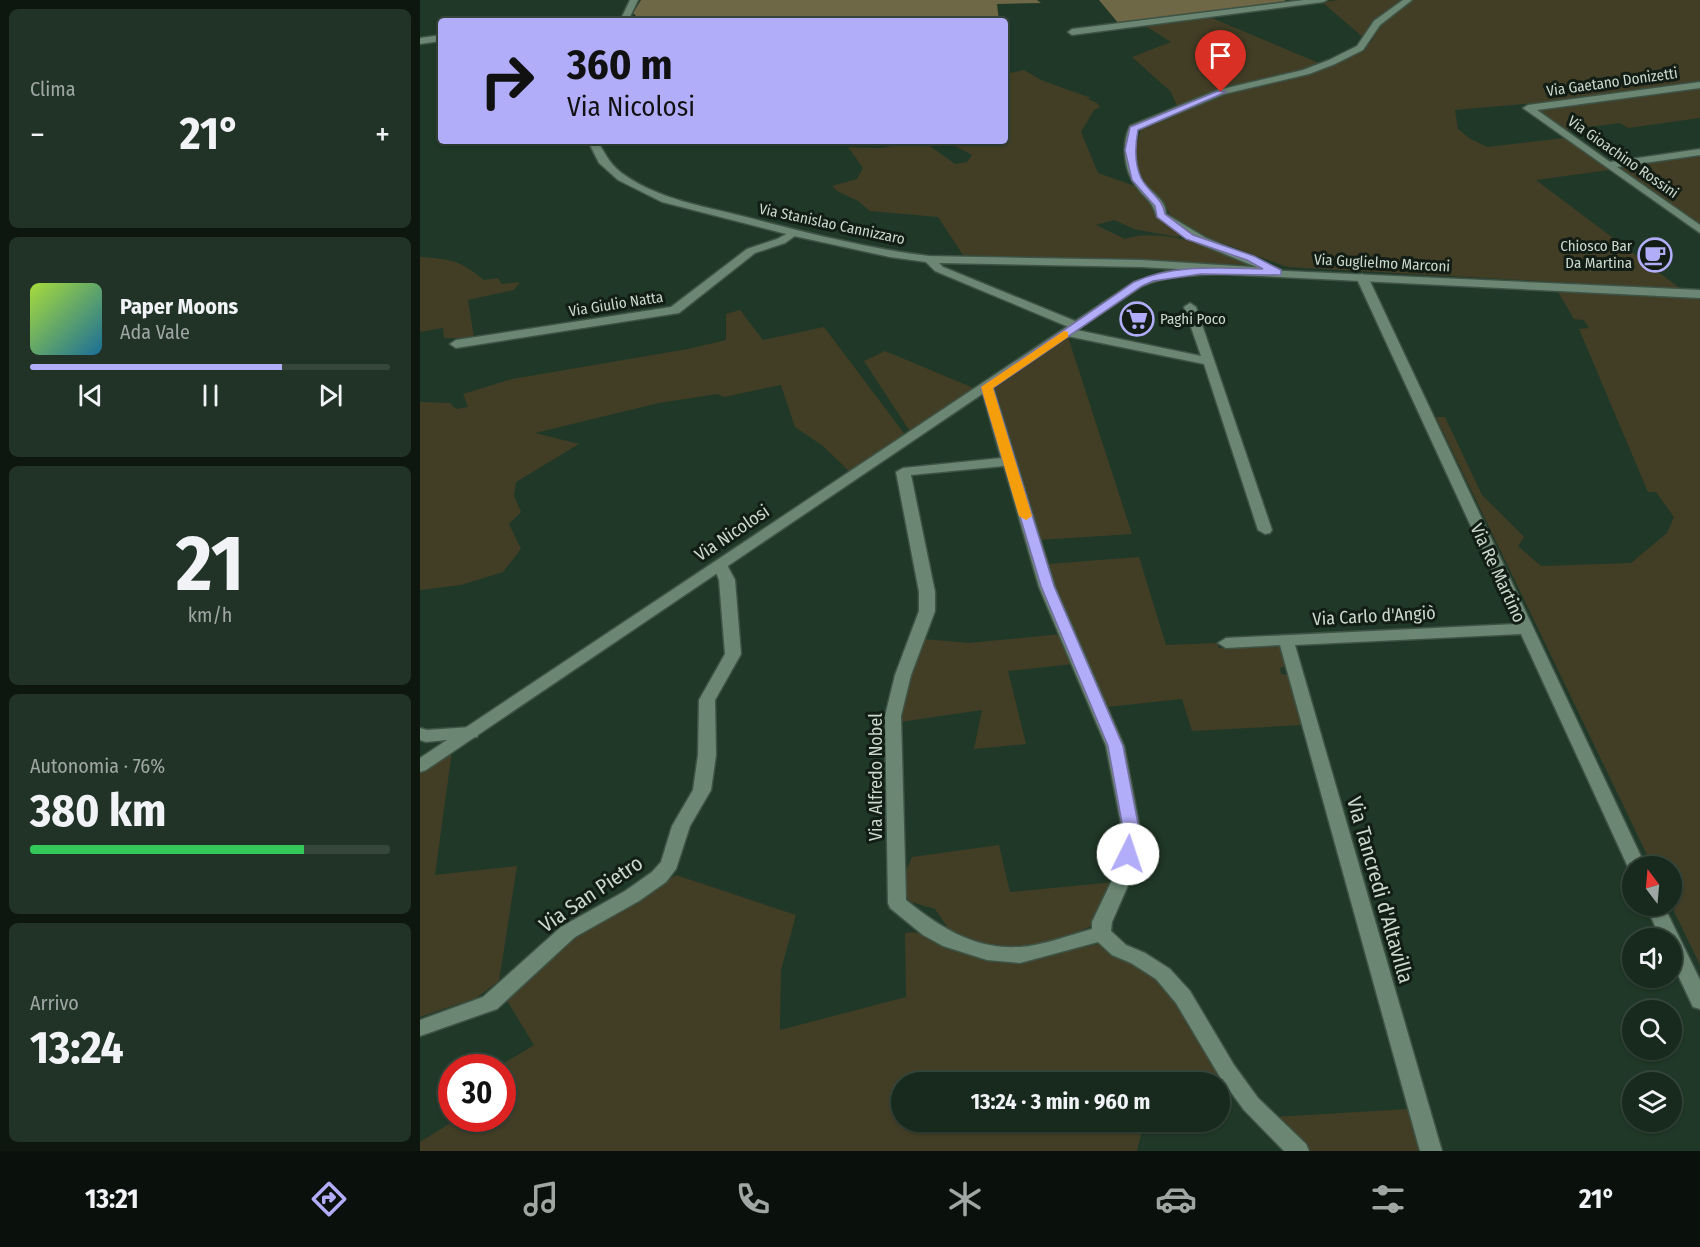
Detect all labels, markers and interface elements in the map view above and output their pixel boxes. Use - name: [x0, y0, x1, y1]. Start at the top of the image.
- pin: [1195, 30, 1246, 92]
- icon: arrive: [1204, 39, 1237, 72]
- text: 360 m: [567, 40, 673, 90]
- icon: right: [468, 42, 546, 120]
- street label: Via Gaetano Donizetti: [1545, 64, 1679, 100]
- text: Clima: [30, 77, 75, 101]
- text: Via Nicolosi: [567, 91, 695, 123]
- text: 21°: [180, 107, 240, 161]
- street label: Via Gioachino Rossini: [1564, 112, 1682, 202]
- text: −: [30, 115, 45, 155]
- text: +: [375, 115, 390, 155]
- street label: Via Stanislao Cannizzaro: [757, 200, 907, 248]
- place label: Chiosco Bar Da Martina: [1560, 237, 1633, 272]
- cafe icon: Chiosco Bar Da Martina: [1637, 237, 1673, 273]
- street label: Via Guglielmo Marconi: [1313, 250, 1451, 276]
- street label: Via Giulio Natta: [568, 288, 664, 320]
- text: Paper Moons: [120, 293, 238, 320]
- supermarket icon: Paghi Poco: [1119, 301, 1155, 337]
- place label: Paghi Poco: [1160, 310, 1226, 328]
- text: Ada Vale: [120, 320, 190, 344]
- icon: previous: [74, 379, 107, 412]
- icon: pause: [194, 379, 227, 412]
- icon: next: [314, 379, 347, 412]
- street label: Via Nicolosi: [690, 500, 774, 566]
- text: 21: [176, 517, 244, 611]
- street label: Via Re Martino: [1465, 520, 1531, 626]
- street label: Via Carlo d'Angiò: [1312, 602, 1436, 630]
- text: km/h: [188, 603, 232, 627]
- street label: Via Alfredo Nobel: [865, 713, 887, 841]
- text: Autonomia · 76%: [30, 754, 165, 778]
- text: 380 km: [30, 784, 166, 838]
- street label: Via Tancredi d'Altavilla: [1341, 794, 1419, 986]
- position arrow: [1096, 822, 1160, 886]
- street label: Via San Pietro: [534, 850, 648, 938]
- north arrow: [1622, 856, 1682, 916]
- map controls: [1622, 856, 1682, 1132]
- button: sound: [1622, 928, 1682, 988]
- text: Arrivo: [30, 991, 79, 1015]
- button: search: [1622, 1000, 1682, 1060]
- text: 13:24: [30, 1021, 124, 1075]
- speed limit sign: 30: [438, 1054, 516, 1132]
- button: layers: [1622, 1072, 1682, 1132]
- text: 13:24 · 3 min · 960 m: [971, 1088, 1150, 1115]
- icon: directions: [308, 1178, 350, 1220]
- icon: music: [520, 1178, 562, 1220]
- icon: phone: [732, 1178, 774, 1220]
- icon: climate: [944, 1178, 986, 1220]
- icon: car: [1155, 1178, 1197, 1220]
- icon: filters: [1367, 1178, 1409, 1220]
- text: 13:21: [85, 1183, 139, 1215]
- text: 21°: [1579, 1183, 1615, 1215]

